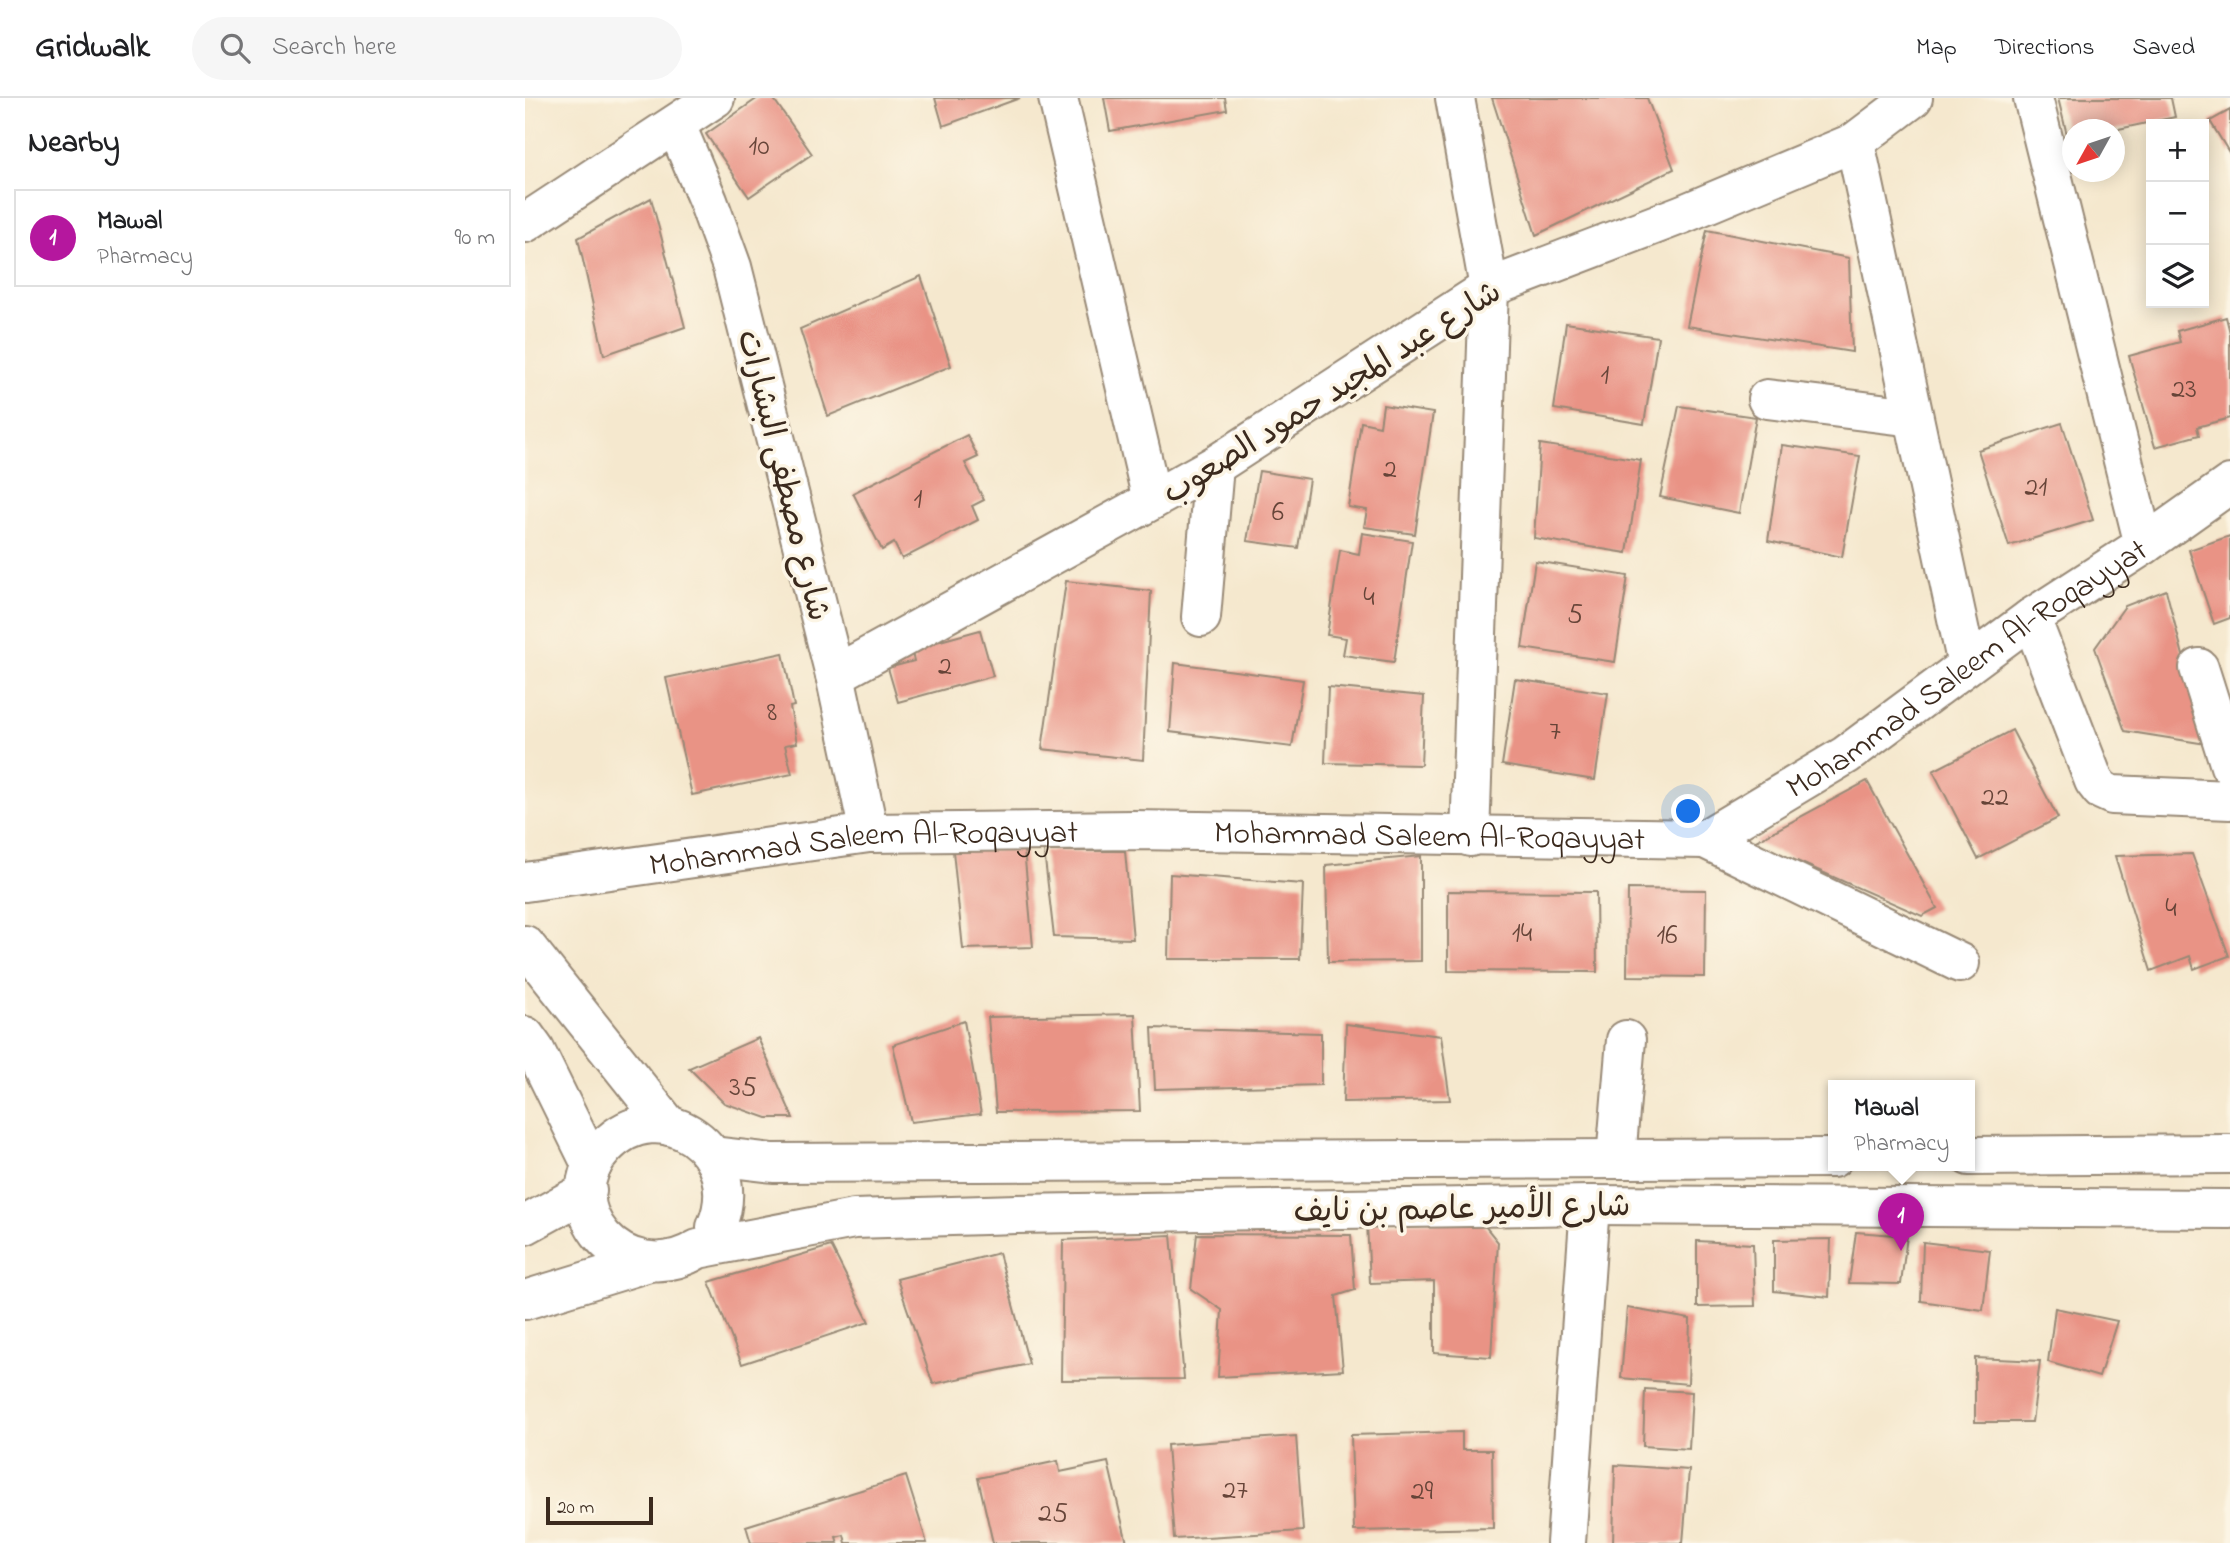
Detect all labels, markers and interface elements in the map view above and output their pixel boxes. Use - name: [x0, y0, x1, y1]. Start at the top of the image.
- search box: [192, 17, 682, 80]
- text: Gridwalk: [35, 24, 150, 72]
- icon: search: [216, 29, 254, 67]
- text: Search here: [272, 29, 396, 67]
- text: Map: [1916, 31, 1957, 66]
- text: Directions: [1995, 31, 2094, 66]
- text: Saved: [2132, 31, 2195, 66]
- north arrow: [2062, 119, 2125, 182]
- map controls: [2146, 119, 2209, 308]
- button: +: [2146, 119, 2209, 182]
- text: Nearby: [28, 122, 120, 166]
- house number: 10: [748, 127, 770, 168]
- button: −: [2146, 182, 2209, 245]
- text: Mawal: [97, 203, 162, 241]
- text: 1: [49, 222, 57, 255]
- text: 90 m: [455, 222, 495, 255]
- text: Pharmacy: [97, 241, 193, 274]
- button: layers: [2146, 245, 2209, 308]
- street label: شارع عبد المجيد حمود الصعوب: [1154, 270, 1511, 518]
- street label: شارع مصطفى البشارات: [723, 325, 841, 626]
- house number: 1: [1601, 356, 1610, 397]
- house number: 23: [2171, 370, 2197, 411]
- house number: 2: [1383, 450, 1397, 491]
- house number: 21: [2025, 468, 2048, 509]
- house number: 1: [914, 480, 923, 521]
- house number: 6: [1272, 493, 1284, 534]
- street label: Mohammad Saleem Al-Roqayyat: [1778, 529, 2158, 813]
- house number: 4: [1363, 578, 1375, 619]
- house number: 5: [1567, 595, 1583, 636]
- house number: 2: [938, 647, 952, 688]
- house number: 8: [767, 693, 777, 734]
- house number: 7: [1549, 712, 1561, 753]
- house number: 22: [1981, 778, 2009, 819]
- your location: [1671, 794, 1705, 828]
- street label: Mohammad Saleem Al-Roqayyat: [646, 811, 1079, 891]
- street label: Mohammad Saleem Al-Roqayyat: [1214, 811, 1646, 865]
- house number: 4: [2165, 889, 2177, 930]
- house number: 14: [1512, 914, 1533, 955]
- house number: 16: [1656, 916, 1678, 957]
- house number: 35: [729, 1068, 757, 1109]
- popup: [1828, 1080, 1975, 1171]
- text: Mawal: [1854, 1090, 1919, 1128]
- text: Pharmacy: [1854, 1128, 1949, 1161]
- street label: شارع الأمير عاصم بن نايف: [1293, 1183, 1631, 1237]
- pin: 1: [1878, 1193, 1924, 1251]
- house number: 27: [1222, 1471, 1248, 1512]
- house number: 29: [1411, 1472, 1434, 1513]
- scale bar: [546, 1494, 653, 1526]
- house number: 25: [1038, 1494, 1068, 1535]
- text: 20 m: [557, 1495, 594, 1522]

